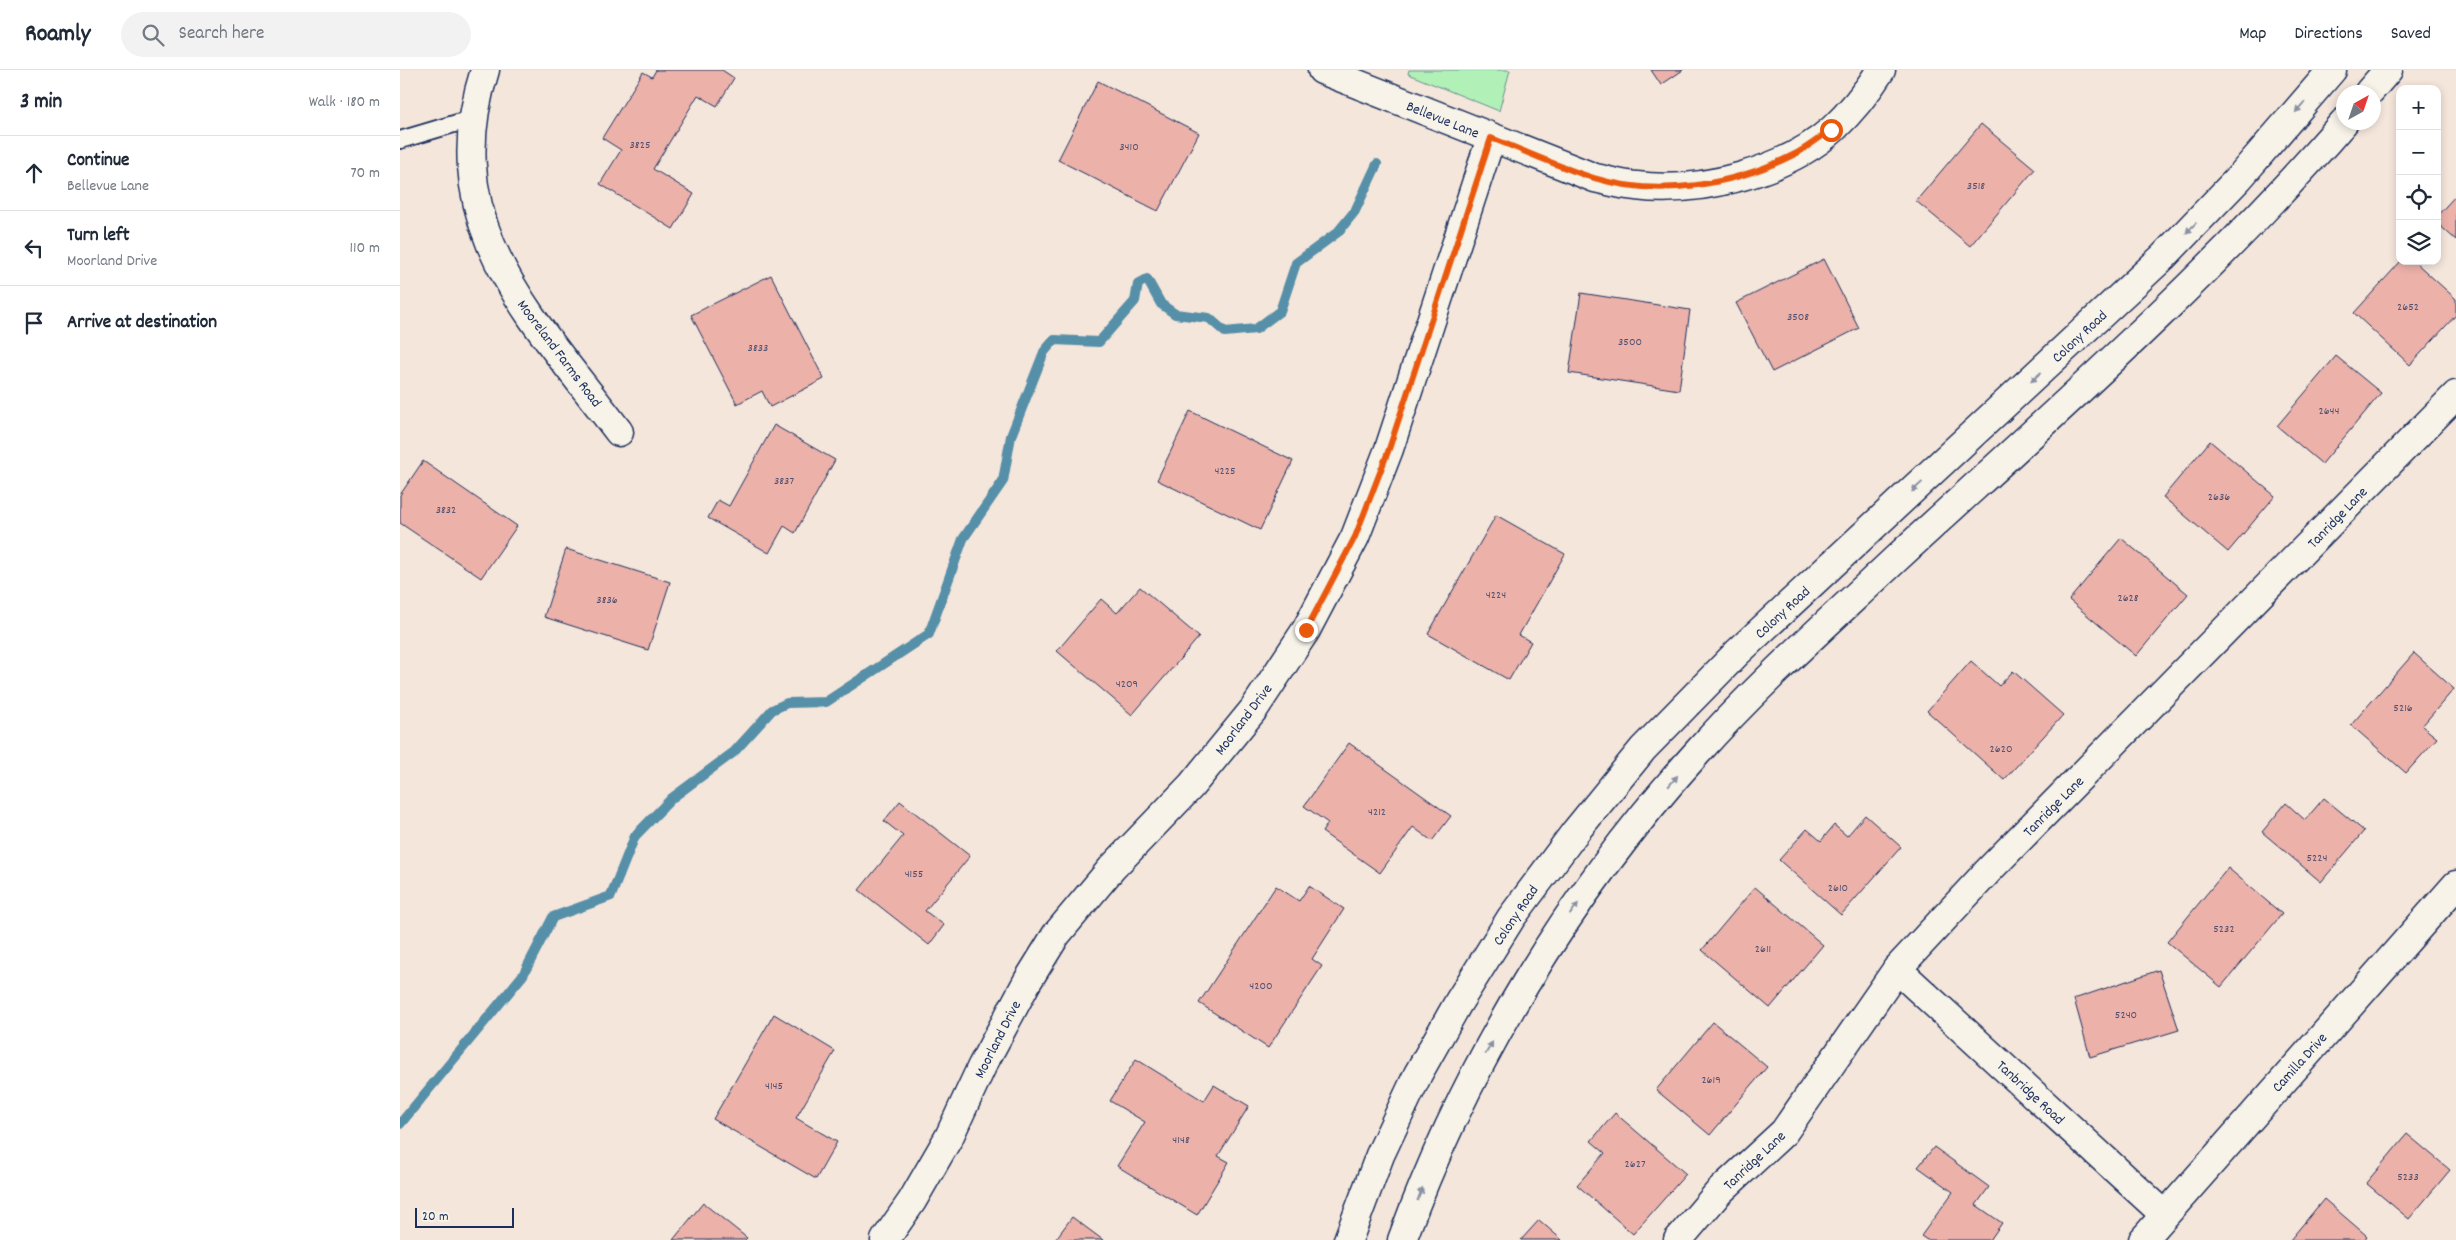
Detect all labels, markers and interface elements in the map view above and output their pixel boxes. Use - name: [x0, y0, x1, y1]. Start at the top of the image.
- search box: [121, 12, 471, 57]
- text: Roamly: [25, 18, 91, 52]
- icon: search: [139, 21, 167, 49]
- text: Search here: [179, 21, 264, 48]
- text: Map: [2239, 22, 2266, 47]
- text: Directions: [2294, 22, 2363, 47]
- text: Saved: [2391, 22, 2431, 47]
- north arrow: [2336, 85, 2381, 130]
- map controls: [2396, 85, 2441, 265]
- button: +: [2396, 85, 2441, 130]
- text: 3 min: [20, 88, 62, 118]
- text: Walk · 180 m: [309, 91, 380, 114]
- street label: Bellevue Lane: [1402, 96, 1482, 146]
- one-way arrow: [2295, 101, 2306, 113]
- route start: [1820, 119, 1843, 142]
- button: −: [2396, 130, 2441, 175]
- house number: 3825: [630, 137, 650, 154]
- house number: 3410: [1119, 139, 1139, 156]
- text: Continue: [67, 148, 129, 175]
- icon: ahead: [20, 159, 48, 187]
- text: 70 m: [350, 162, 380, 185]
- text: Bellevue Lane: [67, 175, 149, 198]
- button: locate: [2396, 175, 2441, 220]
- house number: 3518: [1967, 178, 1985, 195]
- button: layers: [2396, 220, 2441, 265]
- one-way arrow: [2185, 221, 2197, 233]
- text: Turn left: [67, 223, 130, 250]
- icon: left: [20, 234, 48, 262]
- text: 110 m: [350, 237, 380, 260]
- text: Moorland Drive: [67, 250, 157, 273]
- street label: Mooreland Farms Road: [511, 296, 606, 413]
- house number: 2652: [2397, 299, 2419, 316]
- street label: Colony Road: [2048, 306, 2113, 369]
- icon: arrive: [20, 309, 48, 337]
- house number: 3508: [1787, 309, 1809, 326]
- text: Arrive at destination: [67, 310, 217, 337]
- house number: 3500: [1618, 334, 1642, 351]
- house number: 3833: [748, 340, 768, 357]
- one-way arrow: [2031, 371, 2043, 383]
- house number: 2644: [2318, 403, 2340, 420]
- house number: 4225: [1214, 463, 1236, 480]
- house number: 3837: [774, 473, 794, 490]
- one-way arrow: [1911, 481, 1923, 493]
- street label: Tanridge Lane: [2303, 482, 2374, 554]
- house number: 2636: [2208, 489, 2230, 506]
- house number: 3832: [436, 502, 456, 519]
- street label: Colony Road: [1751, 582, 1816, 645]
- house number: 4224: [1486, 587, 1506, 604]
- house number: 2628: [2117, 590, 2139, 607]
- house number: 3836: [596, 592, 618, 609]
- route end: [1295, 619, 1318, 642]
- house number: 4209: [1116, 676, 1138, 693]
- street label: Moorland Drive: [1210, 679, 1279, 761]
- house number: 5216: [2393, 700, 2413, 717]
- house number: 2620: [1990, 741, 2012, 758]
- street label: Tanridge Lane: [2019, 772, 2090, 843]
- one-way arrow: [1668, 775, 1679, 788]
- house number: 4212: [1368, 804, 1386, 821]
- house number: 5224: [2306, 850, 2328, 867]
- house number: 4155: [905, 866, 923, 883]
- house number: 2610: [1828, 880, 1848, 897]
- street label: Colony Road: [1488, 881, 1545, 951]
- one-way arrow: [1569, 902, 1579, 916]
- house number: 5232: [2213, 921, 2235, 938]
- house number: 2611: [1755, 941, 1771, 958]
- house number: 4200: [1249, 978, 1273, 995]
- street label: Moorland Drive: [970, 997, 1028, 1083]
- house number: 5240: [2115, 1007, 2137, 1024]
- street label: Camilla Drive: [2268, 1028, 2334, 1098]
- one-way arrow: [1484, 1041, 1493, 1054]
- street label: Tanbridge Road: [1991, 1056, 2069, 1131]
- house number: 2619: [1701, 1072, 1721, 1089]
- house number: 4145: [765, 1078, 783, 1095]
- street label: Tanridge Lane: [1719, 1126, 1792, 1196]
- house number: 4148: [1172, 1132, 1190, 1149]
- house number: 2627: [1625, 1156, 1646, 1173]
- house number: 5233: [2397, 1169, 2419, 1186]
- one-way arrow: [1416, 1187, 1424, 1202]
- scale bar: [415, 1205, 514, 1228]
- text: 20 m: [422, 1207, 449, 1227]

